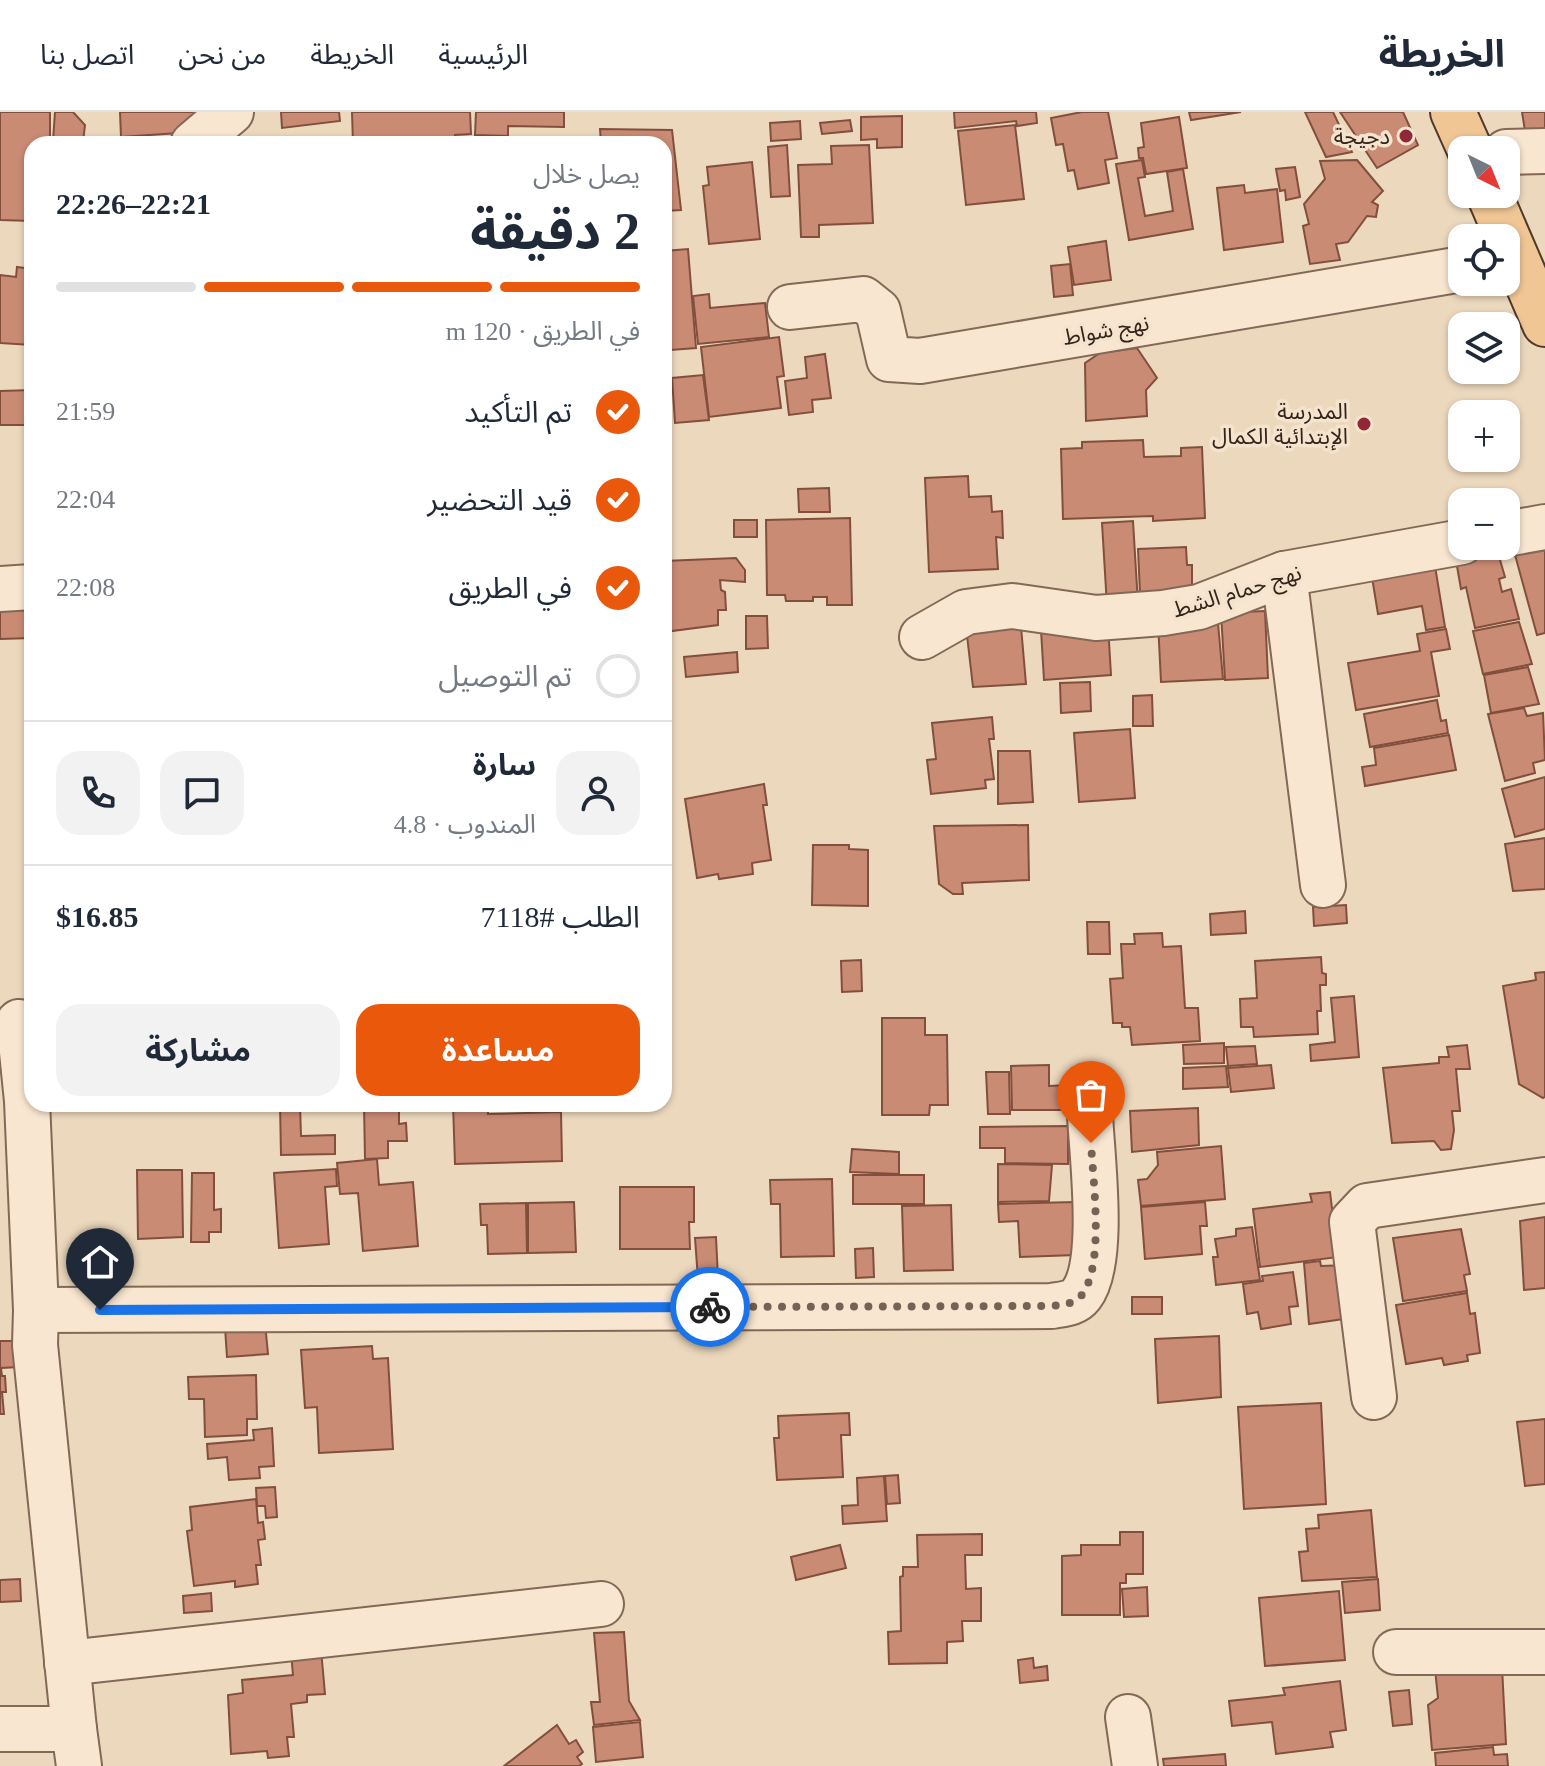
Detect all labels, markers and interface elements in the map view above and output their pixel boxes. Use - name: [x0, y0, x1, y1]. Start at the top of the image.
- text: الخريطة: [1379, 33, 1505, 75]
- text: اتصل بنا: [40, 39, 134, 70]
- text: من نحن: [178, 39, 266, 70]
- text: الخريطة: [310, 39, 394, 70]
- text: الرئيسية: [438, 39, 528, 70]
- place label: دجيجة: [1334, 124, 1390, 149]
- marker: دجيجة: [1397, 127, 1415, 145]
- north arrow: [1448, 136, 1520, 208]
- map controls: [1448, 136, 1520, 560]
- text: يصل خلال: [533, 160, 640, 189]
- text: 22:21–22:26: [56, 187, 211, 220]
- text: 2 دقيقة: [470, 203, 640, 260]
- button: locate: [1448, 224, 1520, 296]
- street label: نهج شواط: [1061, 310, 1152, 354]
- button: layers: [1448, 312, 1520, 384]
- text: في الطريق · 120 m: [446, 317, 640, 346]
- icon: check: [596, 390, 640, 434]
- text: تم التأكيد: [464, 395, 572, 428]
- text: 21:59: [56, 397, 115, 426]
- place label: المدرسة الإبتدائية الكمال: [1212, 399, 1348, 451]
- button: +: [1448, 400, 1520, 472]
- marker: المدرسة الإبتدائية الكمال: [1355, 415, 1373, 433]
- icon: check: [596, 478, 640, 522]
- text: قيد التحضير: [427, 483, 572, 516]
- text: 22:04: [56, 485, 115, 514]
- button: −: [1448, 488, 1520, 560]
- street label: نهج حمام الشط: [1170, 560, 1305, 626]
- icon: check: [596, 566, 640, 610]
- text: في الطريق: [449, 571, 572, 604]
- text: 22:08: [56, 573, 115, 602]
- text: تم التوصيل: [438, 659, 572, 692]
- text: سارة: [473, 748, 536, 781]
- button: phone: [56, 751, 140, 835]
- button: chat: [160, 751, 244, 835]
- button: person: [556, 751, 640, 835]
- text: المندوب · 4.8: [394, 810, 536, 839]
- text: $16.85: [56, 900, 139, 933]
- text: الطلب #7118: [481, 900, 640, 933]
- button: مشاركة: [56, 1004, 340, 1096]
- button: مساعدة: [356, 1004, 640, 1096]
- pin: [1057, 1061, 1125, 1143]
- icon: bag: [1069, 1073, 1113, 1117]
- pin: [66, 1228, 134, 1310]
- icon: home: [78, 1240, 122, 1284]
- courier: [670, 1267, 750, 1347]
- icon: bike: [688, 1285, 732, 1329]

